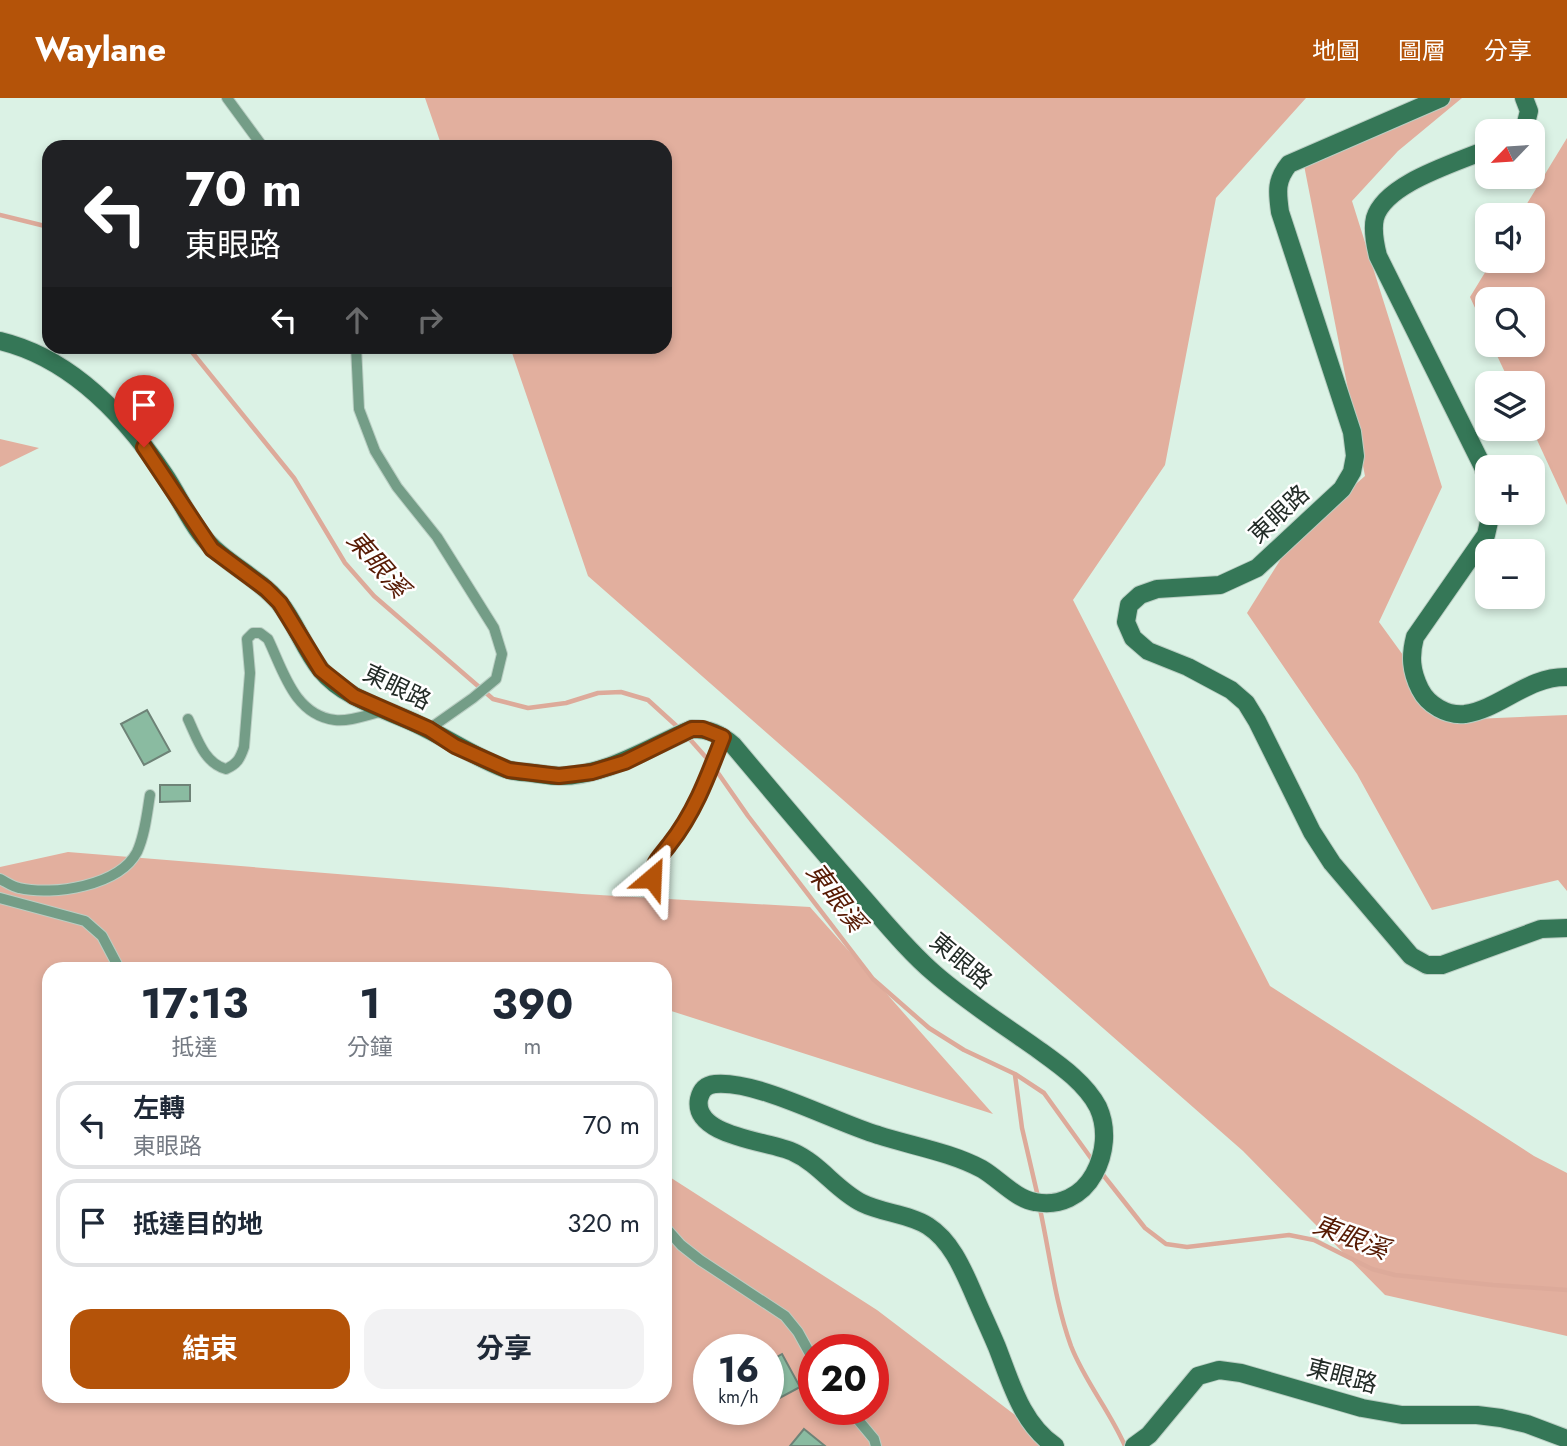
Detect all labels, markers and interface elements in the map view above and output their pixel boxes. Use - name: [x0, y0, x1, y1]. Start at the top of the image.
- text: Waylane: [35, 26, 166, 73]
- text: 地圖: [1312, 33, 1360, 68]
- text: 圖層: [1398, 33, 1446, 68]
- text: 分享: [1484, 33, 1532, 68]
- north arrow: [1475, 119, 1545, 189]
- map controls: [1475, 119, 1545, 609]
- text: 70 m: [185, 154, 302, 224]
- icon: left: [70, 168, 161, 259]
- button: sound: [1475, 203, 1545, 273]
- text: 東眼路: [185, 222, 281, 268]
- button: search: [1475, 287, 1545, 357]
- icon: left: [265, 301, 303, 339]
- icon: ahead: [338, 301, 376, 339]
- icon: right: [411, 301, 449, 339]
- button: layers: [1475, 371, 1545, 441]
- pin: [114, 375, 174, 447]
- icon: arrive: [125, 386, 163, 424]
- button: +: [1475, 455, 1545, 525]
- street label: 東眼路: [1240, 476, 1317, 551]
- water label: 東眼溪: [338, 522, 421, 609]
- button: −: [1475, 539, 1545, 609]
- street label: 東眼路: [357, 655, 437, 718]
- position arrow: [615, 841, 689, 915]
- water label: 東眼溪: [797, 854, 877, 943]
- street label: 東眼路: [922, 924, 1000, 997]
- text: 17:13: [141, 973, 248, 1034]
- text: 1: [359, 973, 381, 1034]
- text: 390: [491, 974, 573, 1035]
- text: m: [523, 1029, 541, 1063]
- text: 抵達: [171, 1030, 217, 1064]
- text: 分鐘: [347, 1030, 393, 1064]
- text: 左轉: [133, 1089, 185, 1127]
- icon: left: [74, 1106, 112, 1144]
- text: 70 m: [583, 1106, 640, 1144]
- text: 東眼路: [133, 1129, 202, 1163]
- icon: arrive: [74, 1204, 112, 1242]
- text: 320 m: [567, 1204, 640, 1242]
- text: 抵達目的地: [133, 1205, 263, 1243]
- water label: 東眼溪: [1308, 1205, 1398, 1270]
- button: 結束: [70, 1309, 350, 1389]
- button: 分享: [364, 1309, 644, 1389]
- speed limit sign: 20: [798, 1334, 889, 1425]
- text: 16: [718, 1345, 759, 1395]
- street label: 東眼路: [1303, 1349, 1381, 1402]
- text: km/h: [718, 1384, 759, 1410]

